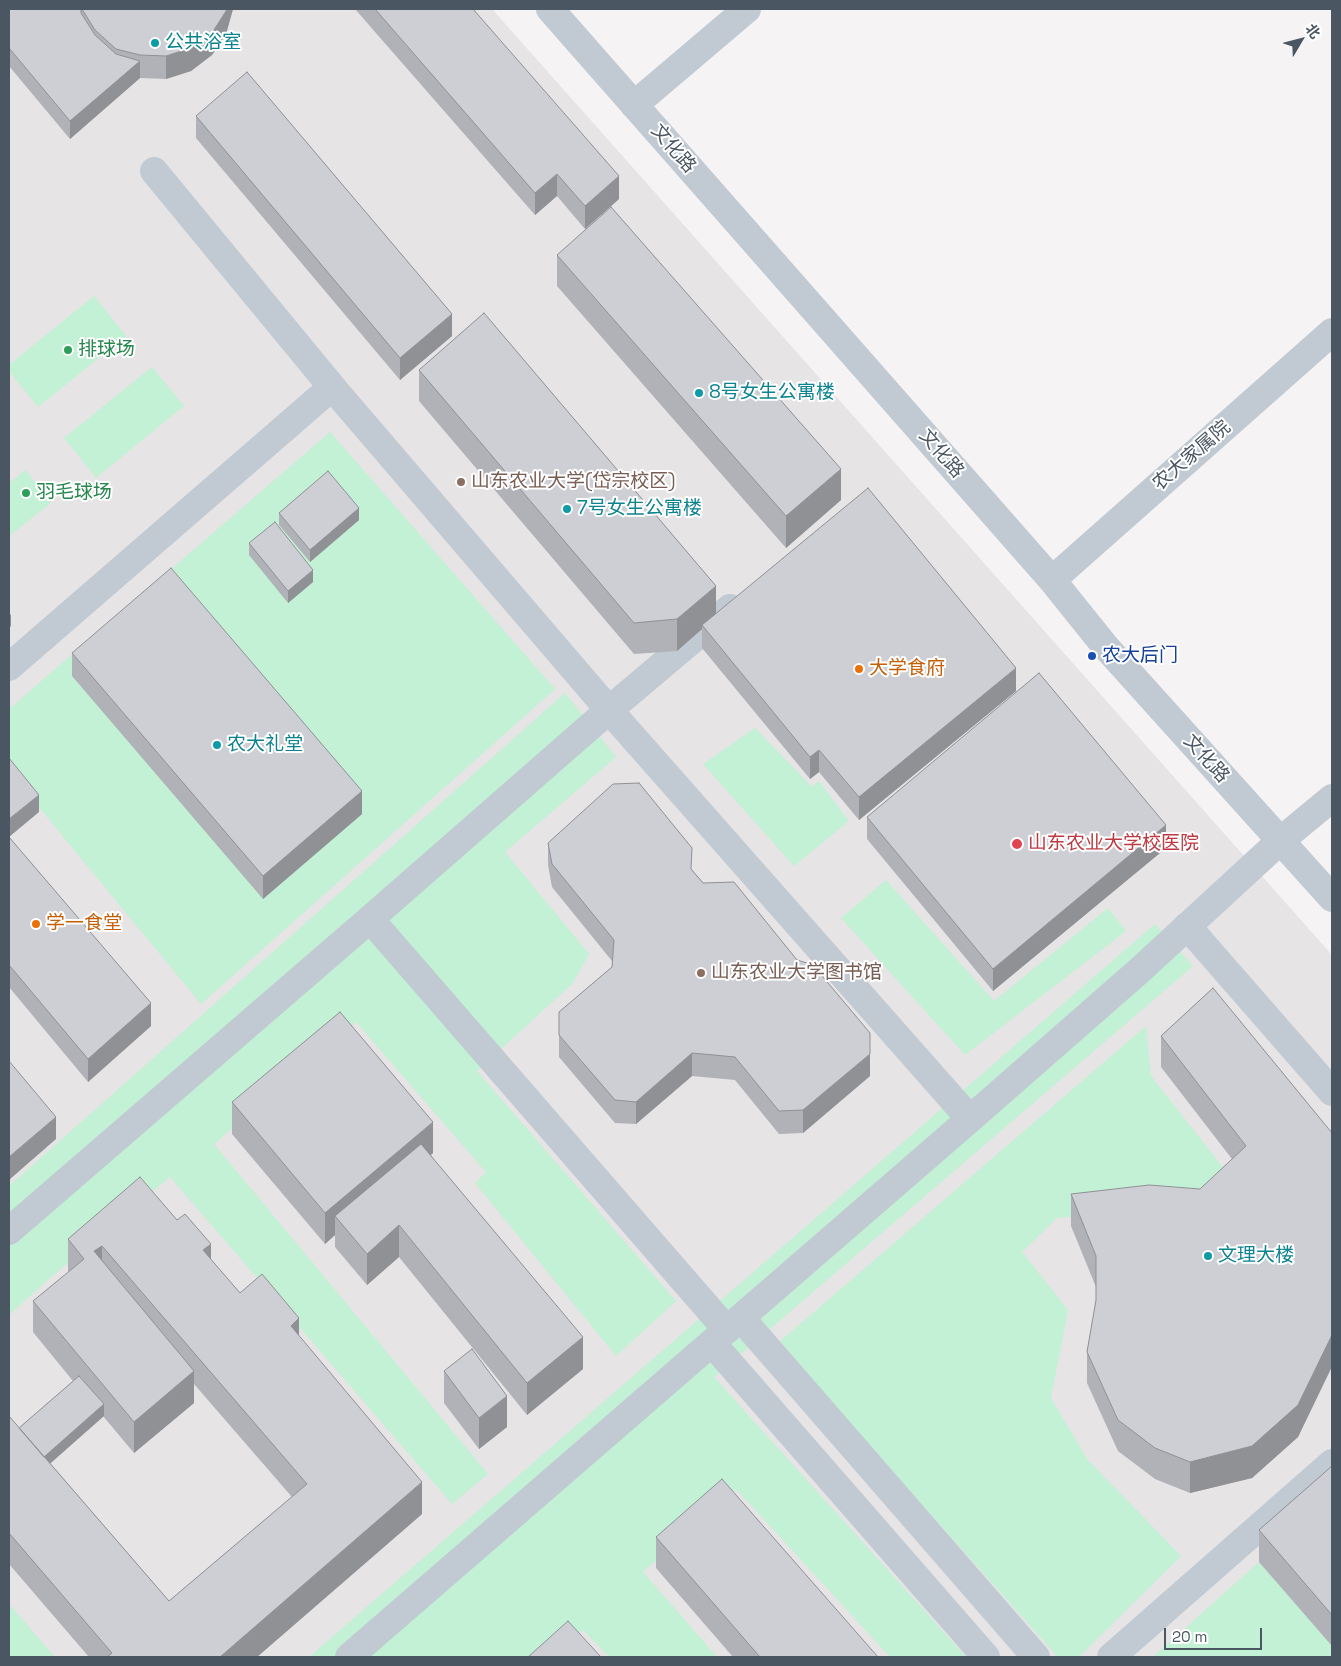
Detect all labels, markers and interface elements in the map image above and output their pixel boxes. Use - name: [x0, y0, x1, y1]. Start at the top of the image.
- north arrow: [1276, 15, 1326, 65]
- text: 北: [1302, 20, 1324, 42]
- place label: 公共浴室: [165, 32, 241, 54]
- marker: 公共浴室: [149, 37, 161, 49]
- street label: 文化路: [646, 120, 700, 178]
- place label: 排球场: [78, 339, 135, 361]
- marker: 排球场: [62, 344, 74, 356]
- place label: 8号女生公寓楼: [709, 382, 835, 404]
- marker: 8号女生公寓楼: [693, 387, 705, 399]
- street label: 农大家属院: [1149, 416, 1235, 496]
- street label: 文化路: [914, 425, 968, 483]
- place label: 山东农业大学(岱宗校区): [471, 471, 675, 493]
- marker: 山东农业大学(岱宗校区): [455, 476, 467, 488]
- place label: 羽毛球场: [36, 482, 112, 504]
- marker: 羽毛球场: [20, 487, 32, 499]
- place label: 7号女生公寓楼: [577, 498, 702, 520]
- marker: 7号女生公寓楼: [561, 503, 573, 515]
- place label: 农大后门: [1102, 645, 1178, 667]
- marker: 农大后门: [1086, 650, 1098, 662]
- place label: 大学食府: [869, 658, 945, 680]
- marker: 大学食府: [853, 663, 865, 675]
- street label: 文化路: [1178, 730, 1234, 788]
- place label: 农大礼堂: [227, 734, 303, 756]
- marker: 农大礼堂: [211, 739, 223, 751]
- place label: 山东农业大学校医院: [1028, 833, 1199, 855]
- marker: 山东农业大学校医院: [1010, 837, 1024, 851]
- place label: 学一食堂: [46, 913, 122, 935]
- marker: 学一食堂: [30, 918, 42, 930]
- place label: 山东农业大学图书馆: [711, 962, 882, 984]
- marker: 山东农业大学图书馆: [695, 967, 707, 979]
- place label: 文理大楼: [1218, 1245, 1294, 1267]
- marker: 文理大楼: [1202, 1250, 1214, 1262]
- scale bar: [1166, 1618, 1264, 1650]
- text: 20 m: [1172, 1627, 1207, 1646]

